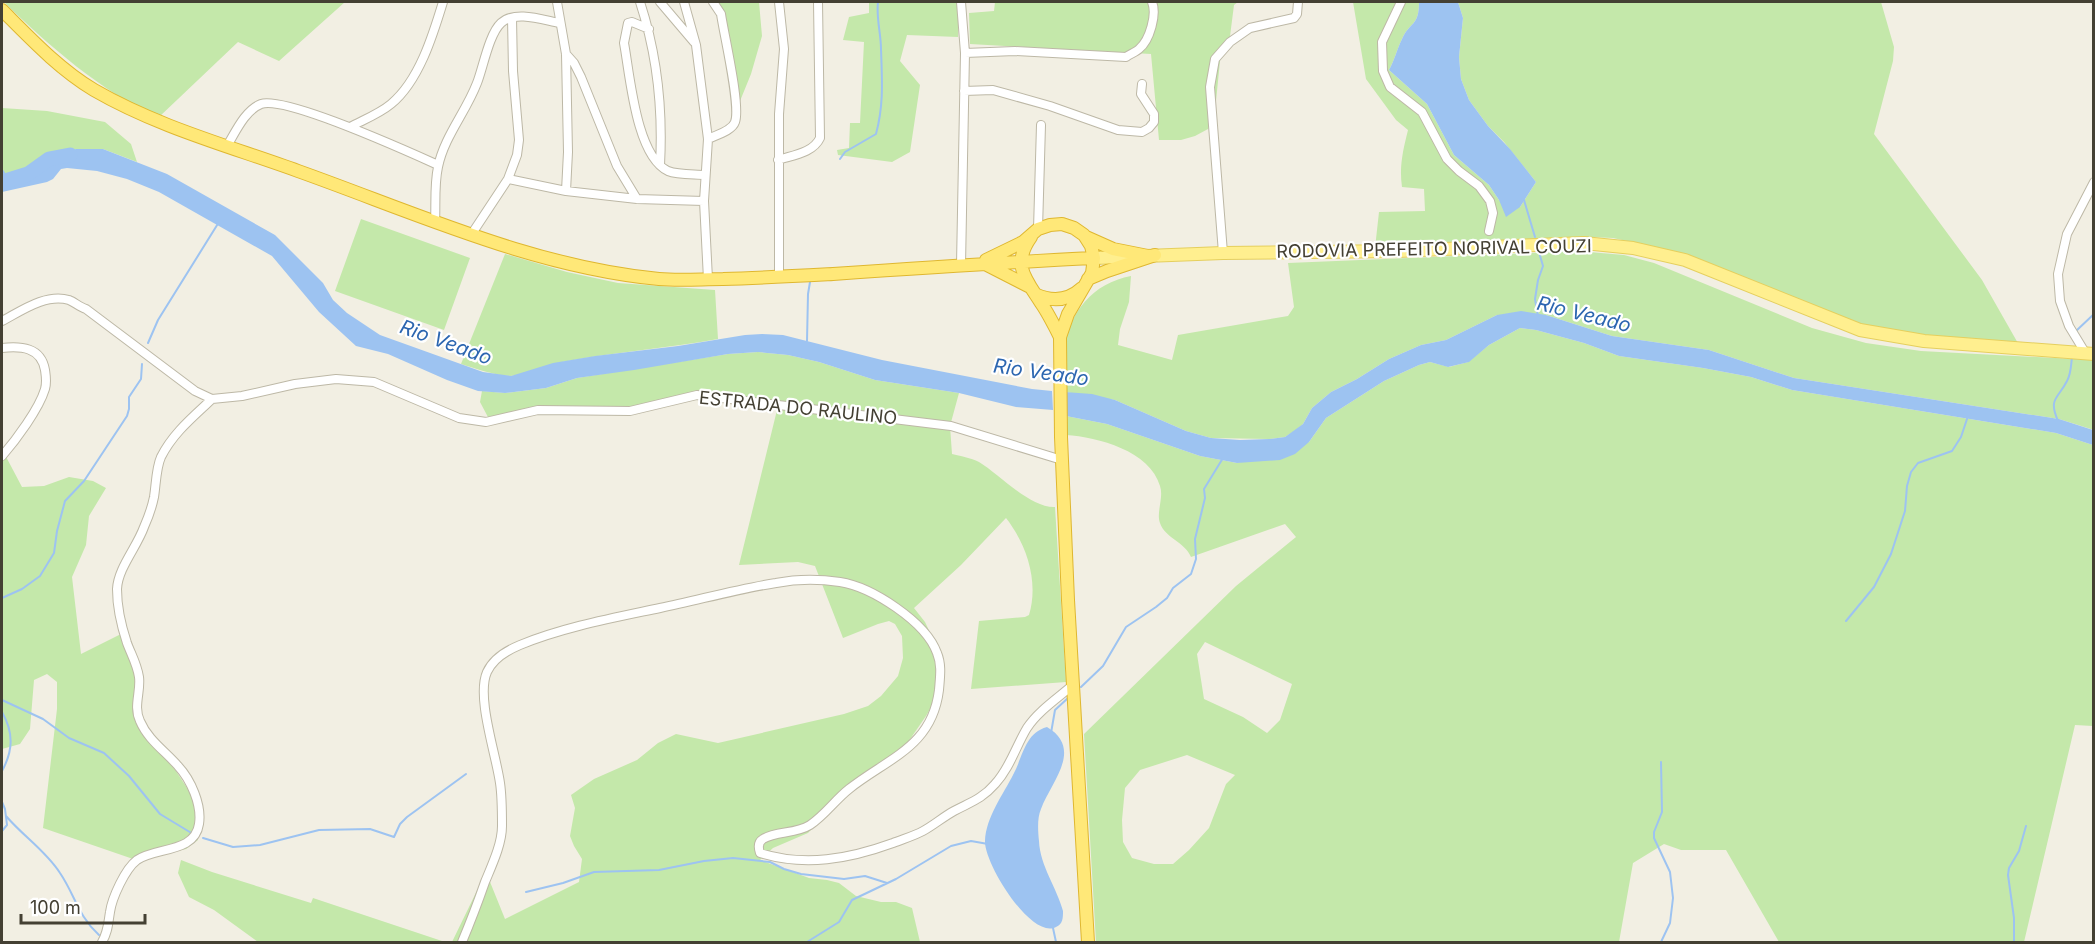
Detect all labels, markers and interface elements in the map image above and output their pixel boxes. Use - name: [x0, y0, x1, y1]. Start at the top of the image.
- street label: RODOVIA PREFEITO NORIVAL COUZI: [1276, 235, 1592, 262]
- water label: Rio Veado: [1534, 291, 1634, 337]
- water label: Rio Veado: [397, 314, 495, 370]
- water label: Rio Veado: [992, 353, 1090, 391]
- street label: ESTRADA DO RAULINO: [698, 387, 898, 428]
- scale bar: [21, 887, 146, 925]
- text: 100 m: [30, 897, 81, 918]

